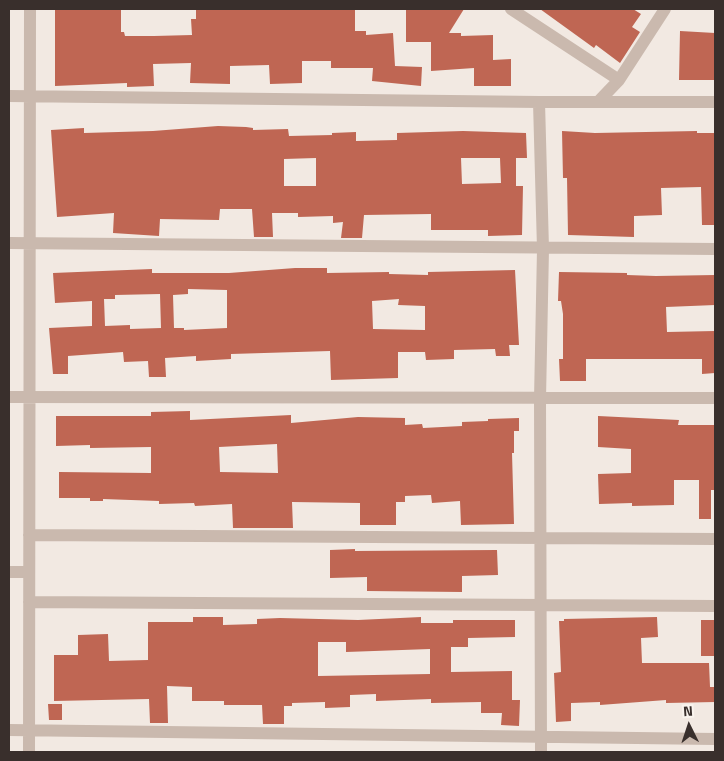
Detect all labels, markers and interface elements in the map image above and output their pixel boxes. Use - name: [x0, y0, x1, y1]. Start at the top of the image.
- text: N: [682, 700, 693, 721]
- north arrow: [664, 701, 714, 751]

